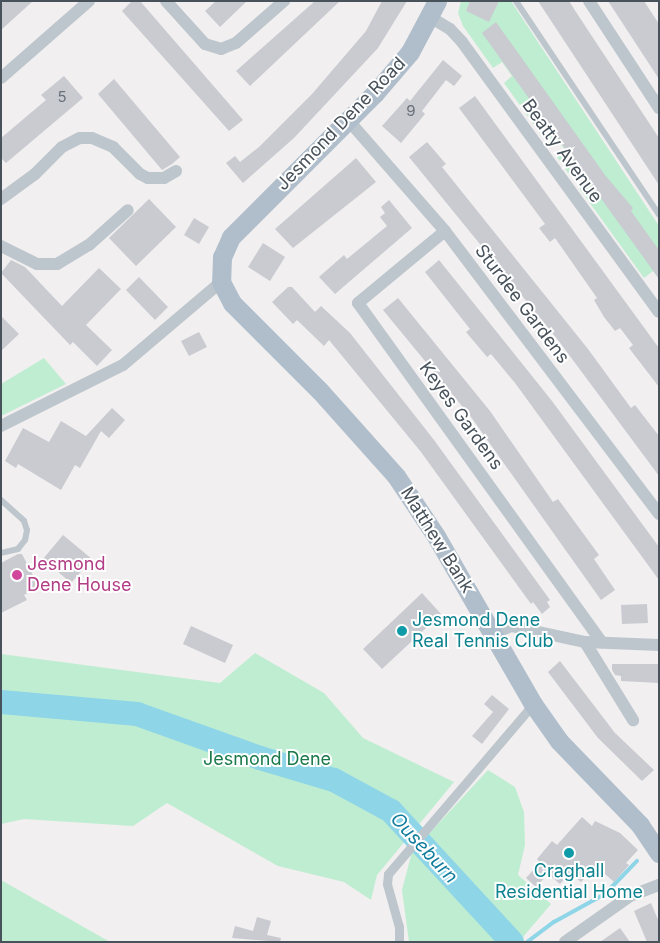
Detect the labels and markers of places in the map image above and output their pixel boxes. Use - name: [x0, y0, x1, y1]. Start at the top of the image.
- place label: Jesmond Dene House: [27, 554, 131, 596]
- marker: Jesmond Dene House: [11, 569, 23, 581]
- place label: Jesmond Dene Real Tennis Club: [412, 610, 554, 652]
- marker: Jesmond Dene Real Tennis Club: [396, 625, 408, 637]
- marker: Craghall Residential Home: [563, 847, 575, 859]
- place label: Craghall Residential Home: [495, 861, 643, 904]

